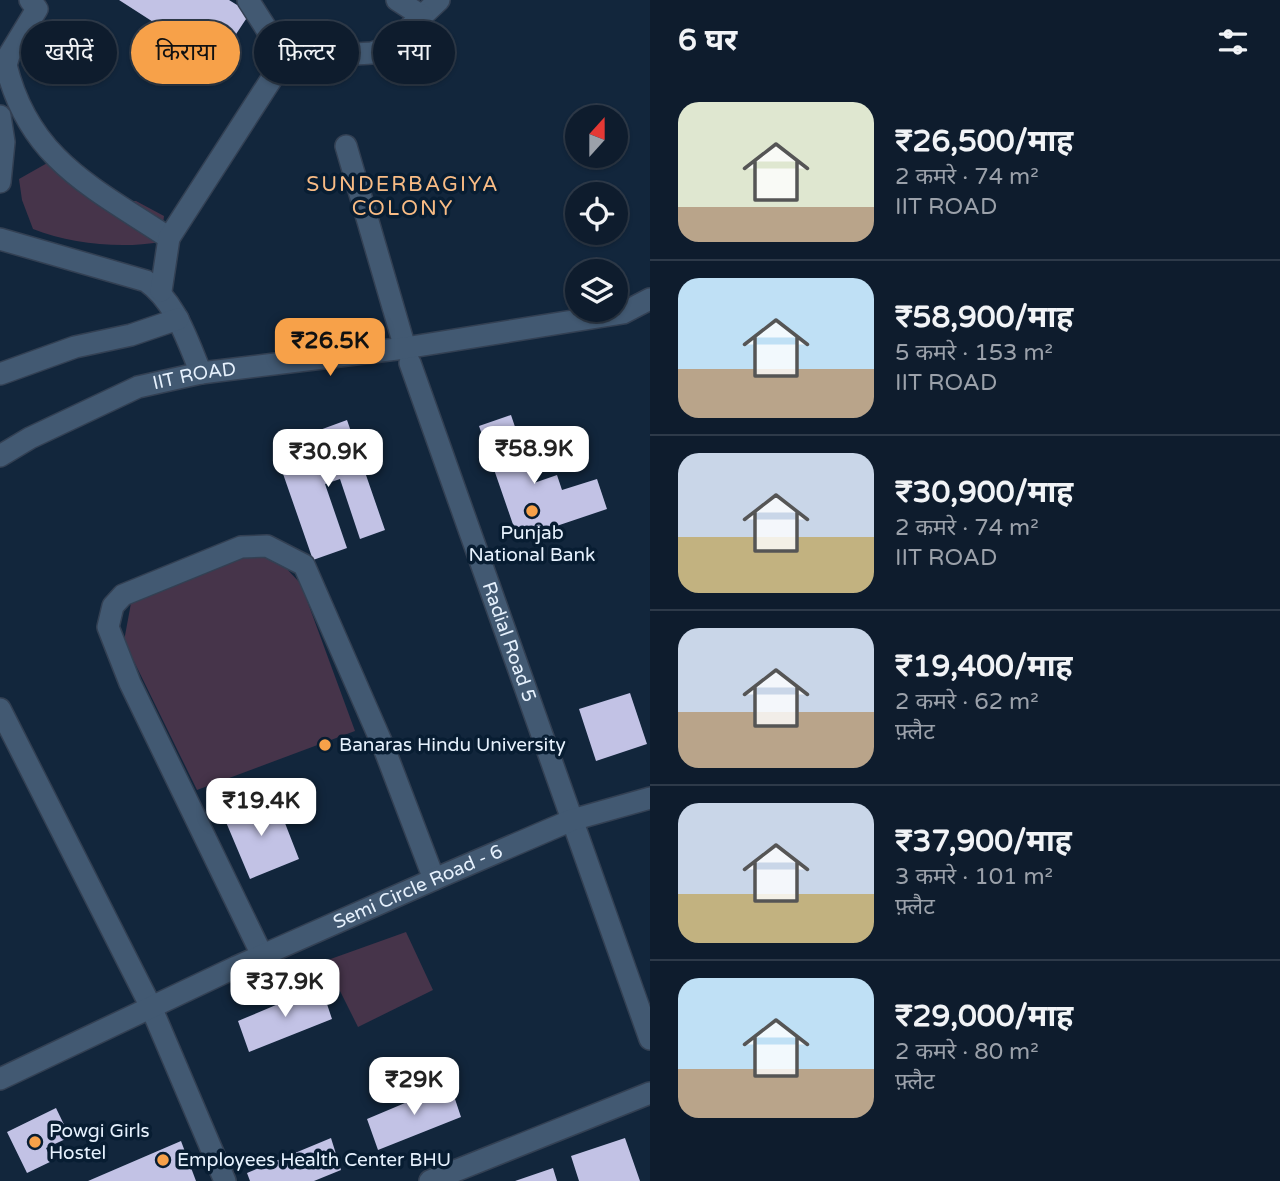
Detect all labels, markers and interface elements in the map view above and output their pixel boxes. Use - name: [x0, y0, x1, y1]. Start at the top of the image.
- chip: खरीदें: [21, 21, 117, 84]
- chip: किराया: [131, 21, 240, 84]
- chip: फ़िल्टर: [254, 21, 359, 84]
- chip: नया: [373, 21, 455, 84]
- text: 6 घर: [678, 22, 737, 59]
- icon: filters: [1214, 23, 1252, 61]
- north arrow: [565, 105, 628, 168]
- map controls: [565, 105, 628, 322]
- text: ₹26,500/माह: [895, 123, 1073, 160]
- icon: home: [734, 130, 818, 214]
- text: 2 कमरे · 74 m²: [895, 163, 1039, 191]
- district label: SUNDERBAGIYA COLONY: [306, 172, 500, 221]
- button: locate: [565, 182, 628, 245]
- text: IIT ROAD: [895, 193, 997, 221]
- button: layers: [565, 259, 628, 322]
- text: ₹58,900/माह: [895, 299, 1073, 336]
- icon: home: [734, 306, 818, 390]
- pin: ₹26.5K: [273, 318, 387, 378]
- text: ₹26.5K: [291, 327, 369, 355]
- text: 5 कमरे · 153 m²: [895, 339, 1053, 367]
- street label: IIT ROAD: [151, 358, 237, 394]
- text: IIT ROAD: [895, 369, 997, 397]
- pin: ₹58.9K: [477, 426, 591, 486]
- pin: ₹30.9K: [271, 430, 385, 489]
- text: ₹58.9K: [495, 435, 573, 463]
- text: ₹30.9K: [289, 438, 367, 466]
- text: ₹30,900/माह: [895, 474, 1073, 511]
- icon: home: [734, 481, 818, 565]
- marker: Punjab National Bank: [524, 503, 540, 519]
- text: 2 कमरे · 74 m²: [895, 514, 1039, 542]
- place label: Punjab National Bank: [469, 522, 595, 566]
- text: IIT ROAD: [895, 544, 997, 572]
- street label: Radial Road 5: [478, 579, 540, 705]
- text: ₹19,400/माह: [895, 648, 1073, 685]
- icon: home: [734, 656, 818, 740]
- text: 2 कमरे · 62 m²: [895, 688, 1039, 716]
- text: फ़्लैट: [895, 718, 935, 746]
- place label: Banaras Hindu University: [339, 734, 566, 756]
- marker: Banaras Hindu University: [317, 737, 333, 753]
- pin: ₹19.4K: [204, 778, 318, 838]
- text: ₹19.4K: [222, 787, 300, 815]
- text: ₹37,900/माह: [895, 823, 1072, 860]
- icon: home: [734, 831, 818, 915]
- street label: Semi Circle Road - 6: [330, 840, 506, 934]
- text: 3 कमरे · 101 m²: [895, 863, 1053, 891]
- text: फ़्लैट: [895, 893, 935, 921]
- pin: ₹37.9K: [228, 960, 342, 1019]
- text: ₹37.9K: [246, 968, 324, 996]
- text: ₹29,000/माह: [895, 998, 1073, 1035]
- icon: home: [734, 1006, 818, 1090]
- text: 2 कमरे · 80 m²: [895, 1038, 1039, 1066]
- pin: ₹29K: [373, 1058, 455, 1117]
- text: ₹29K: [385, 1066, 443, 1094]
- text: फ़्लैट: [895, 1068, 935, 1096]
- place label: Powgi Girls Hostel: [49, 1120, 150, 1164]
- marker: Powgi Girls Hostel: [27, 1134, 43, 1150]
- place label: Employees Health Center BHU: [177, 1149, 451, 1171]
- marker: Employees Health Center BHU: [155, 1152, 171, 1168]

